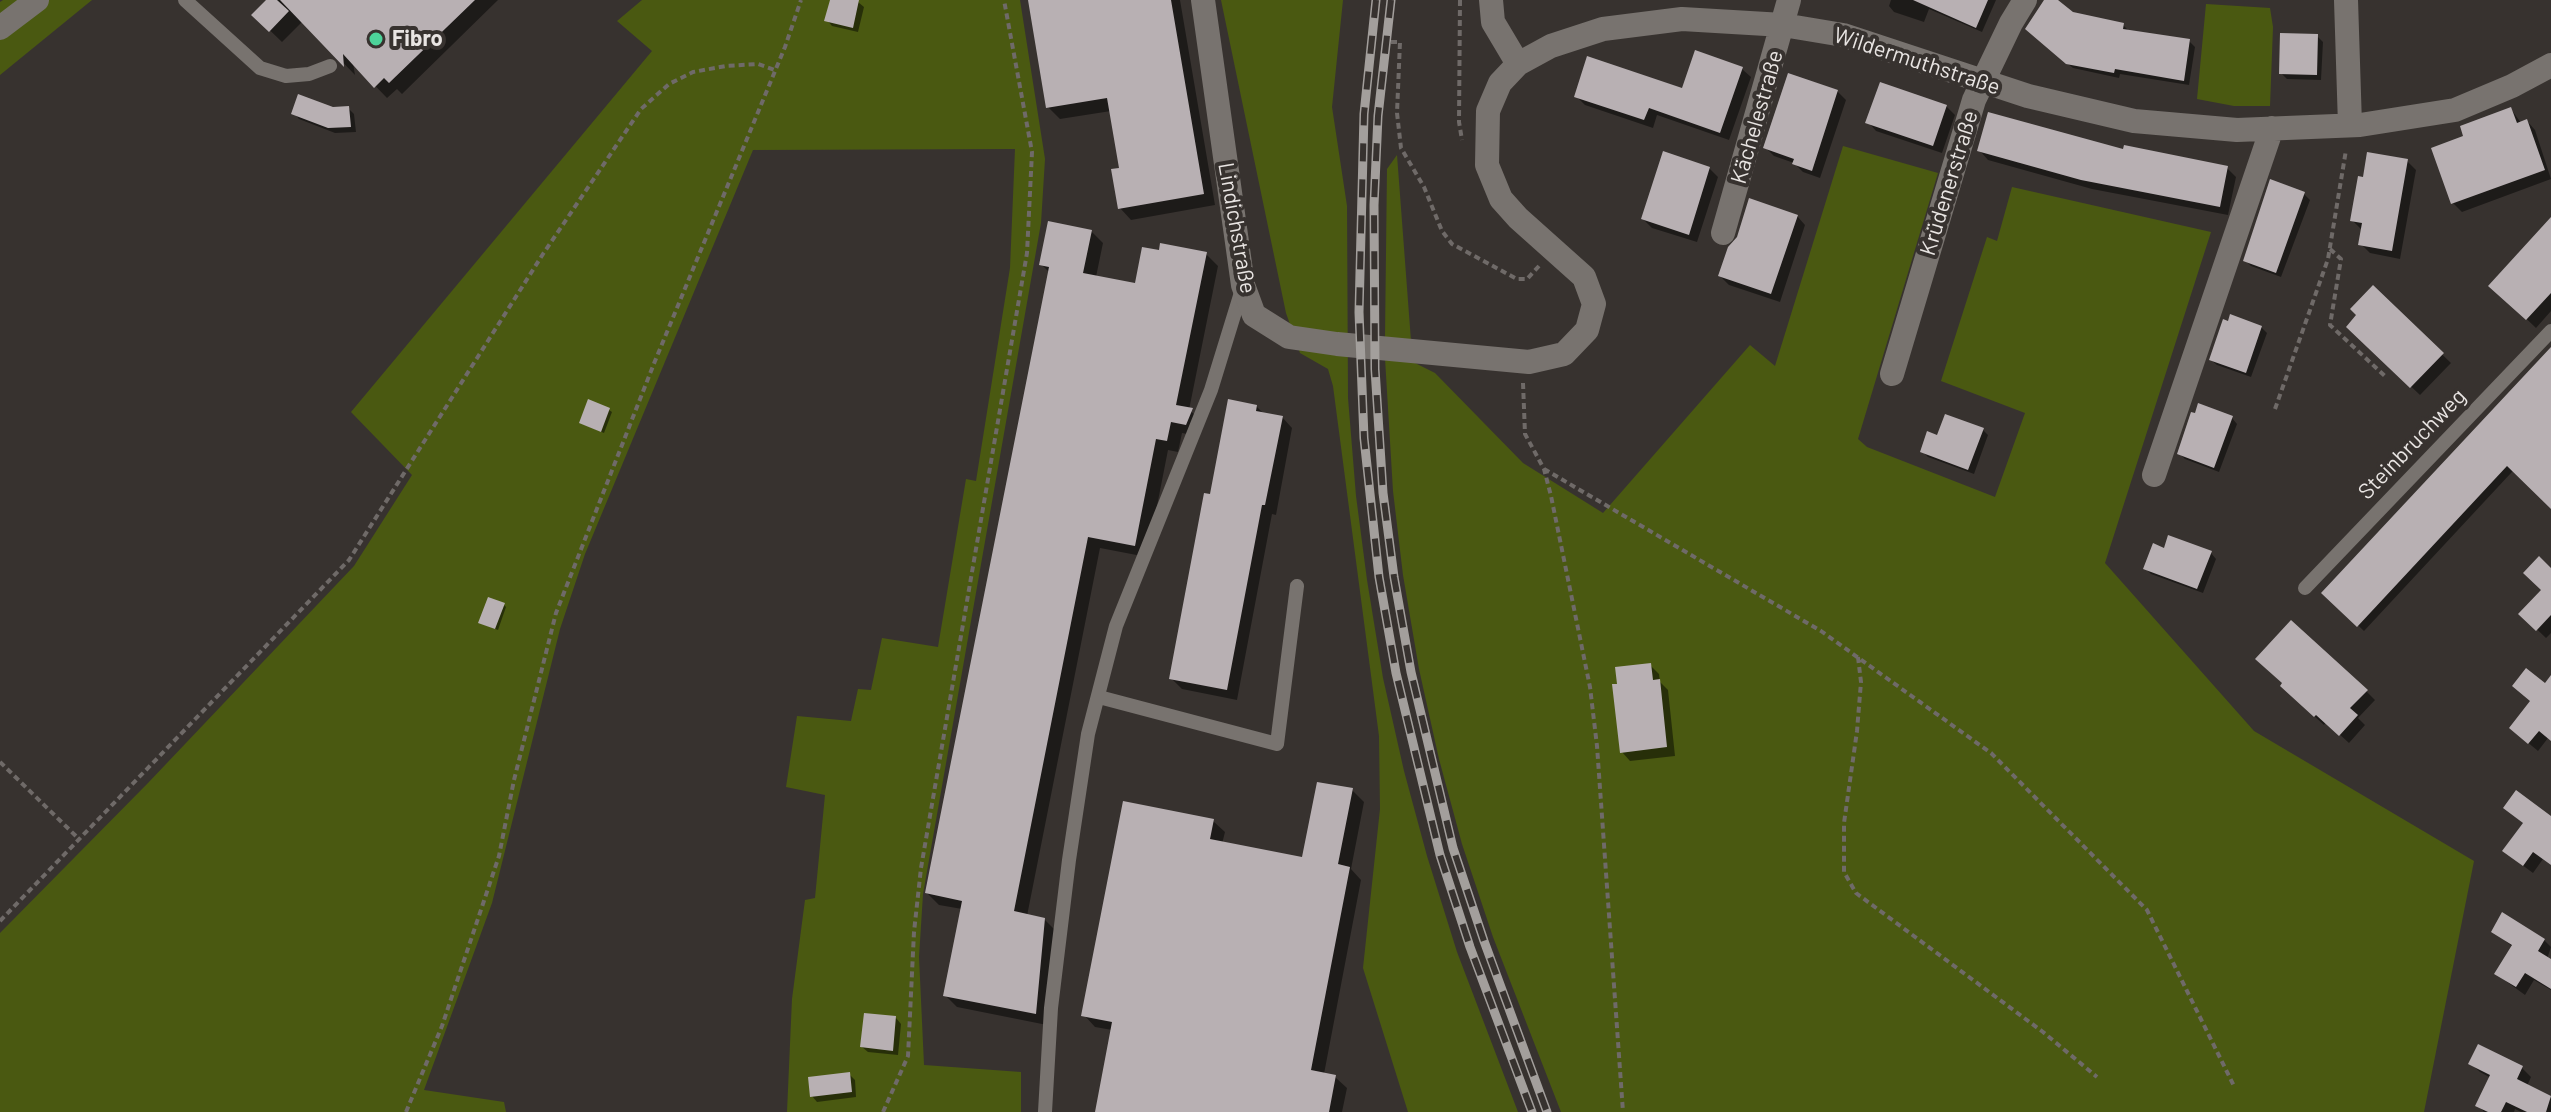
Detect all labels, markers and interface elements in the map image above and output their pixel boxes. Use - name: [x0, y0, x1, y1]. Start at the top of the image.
- street label: Wildermuthstraße: [1830, 22, 2004, 100]
- place label: Fibro: [392, 26, 443, 52]
- marker: Fibro: [367, 30, 385, 48]
- street label: Kächelestraße: [1725, 47, 1789, 187]
- street label: Krüdenerstraße: [1914, 107, 1984, 259]
- street label: Lindichstraße: [1212, 160, 1262, 296]
- street label: Steinbruchweg: [2353, 383, 2471, 505]

